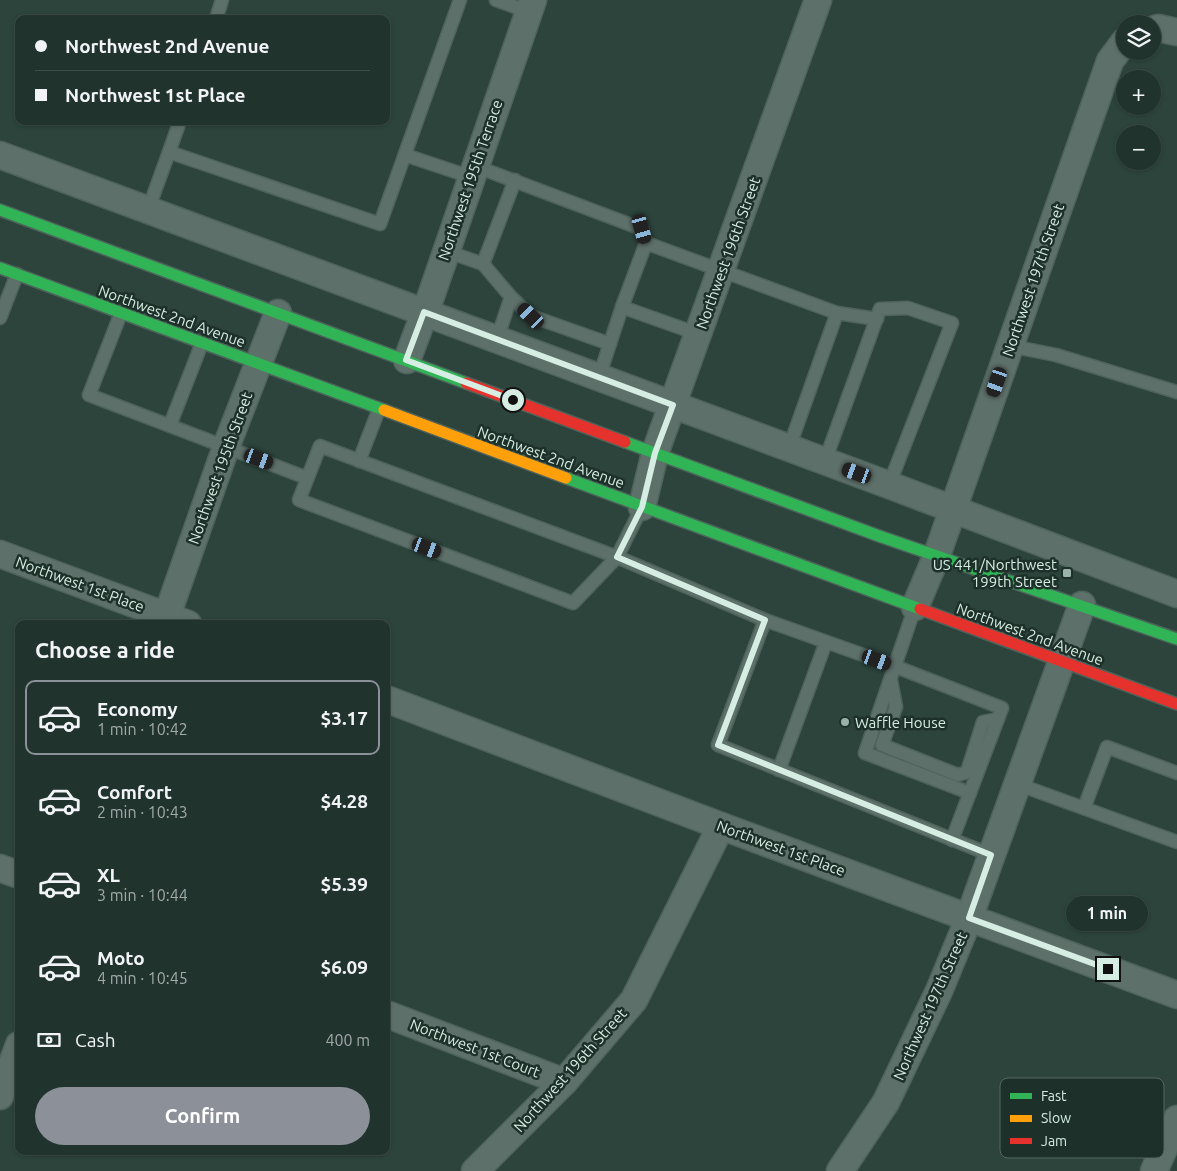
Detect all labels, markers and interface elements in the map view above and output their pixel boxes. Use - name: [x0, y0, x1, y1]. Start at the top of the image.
- map controls: [1116, 15, 1161, 170]
- button: layers: [1116, 15, 1161, 60]
- text: Northwest 2nd Avenue: [65, 35, 269, 57]
- button: +: [1116, 70, 1161, 115]
- text: Northwest 1st Place: [65, 84, 245, 106]
- street label: Northwest 195th Terrace: [434, 97, 506, 263]
- button: −: [1116, 125, 1161, 170]
- street label: Northwest 196th Street: [693, 175, 763, 331]
- street label: Northwest 197th Street: [999, 201, 1067, 359]
- car: [630, 213, 653, 245]
- street label: Northwest 2nd Avenue: [96, 281, 248, 351]
- car: [514, 300, 547, 332]
- car: [985, 365, 1008, 399]
- route start: [502, 389, 524, 411]
- street label: Northwest 195th Street: [185, 390, 255, 546]
- street label: Northwest 2nd Avenue: [475, 422, 627, 492]
- car: [242, 447, 275, 471]
- car: [840, 461, 873, 485]
- car: [410, 536, 443, 560]
- street label: Northwest 1st Place: [13, 553, 147, 615]
- place label: US 441/Northwest 199th Street: [933, 556, 1057, 590]
- marker: US 441/Northwest 199th Street: [1061, 567, 1073, 579]
- street label: Northwest 2nd Avenue: [954, 599, 1106, 669]
- text: Choose a ride: [35, 637, 175, 662]
- car: [860, 648, 893, 672]
- icon: car: [37, 695, 82, 740]
- text: Economy: [97, 698, 178, 720]
- text: $3.17: [320, 707, 368, 729]
- place label: Waffle House: [855, 714, 946, 731]
- marker: Waffle House: [839, 716, 851, 728]
- text: 1 min · 10:42: [97, 720, 188, 738]
- icon: car: [37, 778, 82, 823]
- text: Comfort: [97, 781, 172, 803]
- text: $4.28: [320, 790, 368, 812]
- text: 2 min · 10:43: [97, 803, 188, 821]
- street label: Northwest 1st Place: [714, 817, 848, 879]
- icon: car: [37, 861, 82, 906]
- text: XL: [97, 864, 120, 886]
- text: $5.39: [320, 873, 368, 895]
- text: 3 min · 10:44: [97, 886, 188, 904]
- callout: 1 min: [1067, 896, 1149, 932]
- text: 1 min: [1087, 904, 1127, 922]
- street label: Northwest 197th Street: [890, 929, 970, 1083]
- icon: car: [37, 944, 82, 989]
- text: Moto: [97, 947, 145, 969]
- text: $6.09: [320, 956, 368, 978]
- route end: [1097, 958, 1119, 980]
- text: 4 min · 10:45: [97, 969, 188, 987]
- street label: Northwest 196th Street: [510, 1005, 630, 1135]
- street label: Northwest 1st Court: [408, 1015, 542, 1081]
- icon: cash: [35, 1026, 63, 1054]
- text: Cash: [75, 1029, 116, 1051]
- text: 400 m: [325, 1031, 370, 1049]
- legend: [1000, 1078, 1164, 1158]
- button: Confirm: [35, 1087, 370, 1145]
- text: Fast: [1041, 1088, 1067, 1104]
- text: Slow: [1041, 1110, 1071, 1126]
- text: Jam: [1041, 1133, 1067, 1149]

